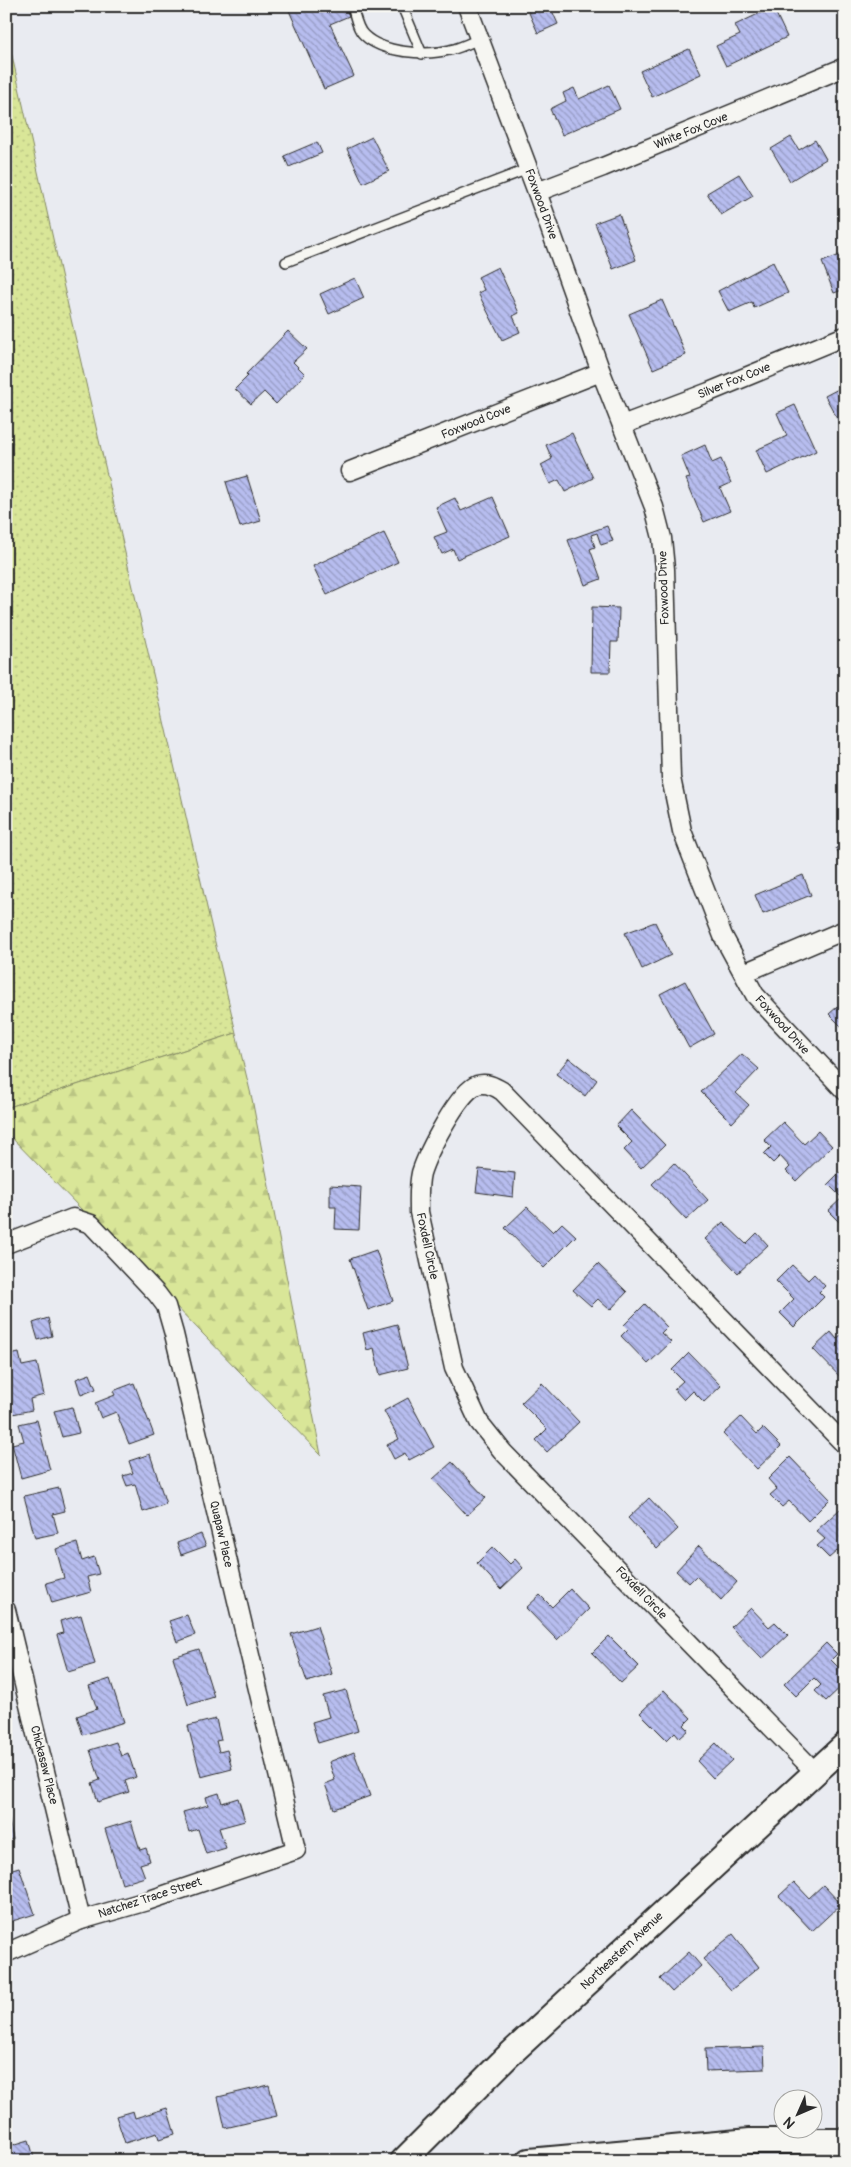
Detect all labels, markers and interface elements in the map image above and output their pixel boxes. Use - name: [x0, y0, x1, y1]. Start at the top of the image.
- street label: White Fox Cove: [652, 109, 730, 153]
- street label: Foxwood Drive: [521, 167, 561, 241]
- street label: Silver Fox Cove: [696, 360, 773, 402]
- street label: Foxwood Cove: [439, 401, 513, 443]
- street label: Foxwood Drive: [655, 551, 673, 625]
- street label: Foxwood Drive: [752, 992, 812, 1058]
- street label: Foxdell Circle: [413, 1211, 441, 1281]
- street label: Quapaw Place: [206, 1499, 236, 1569]
- street label: Foxdell Circle: [612, 1563, 670, 1623]
- street label: Chickasaw Place: [27, 1724, 61, 1806]
- street label: Natchez Trace Street: [96, 1874, 204, 1922]
- street label: Northeastern Avenue: [578, 1909, 666, 1993]
- north arrow: [774, 2090, 824, 2140]
- text: N: [780, 2113, 799, 2132]

